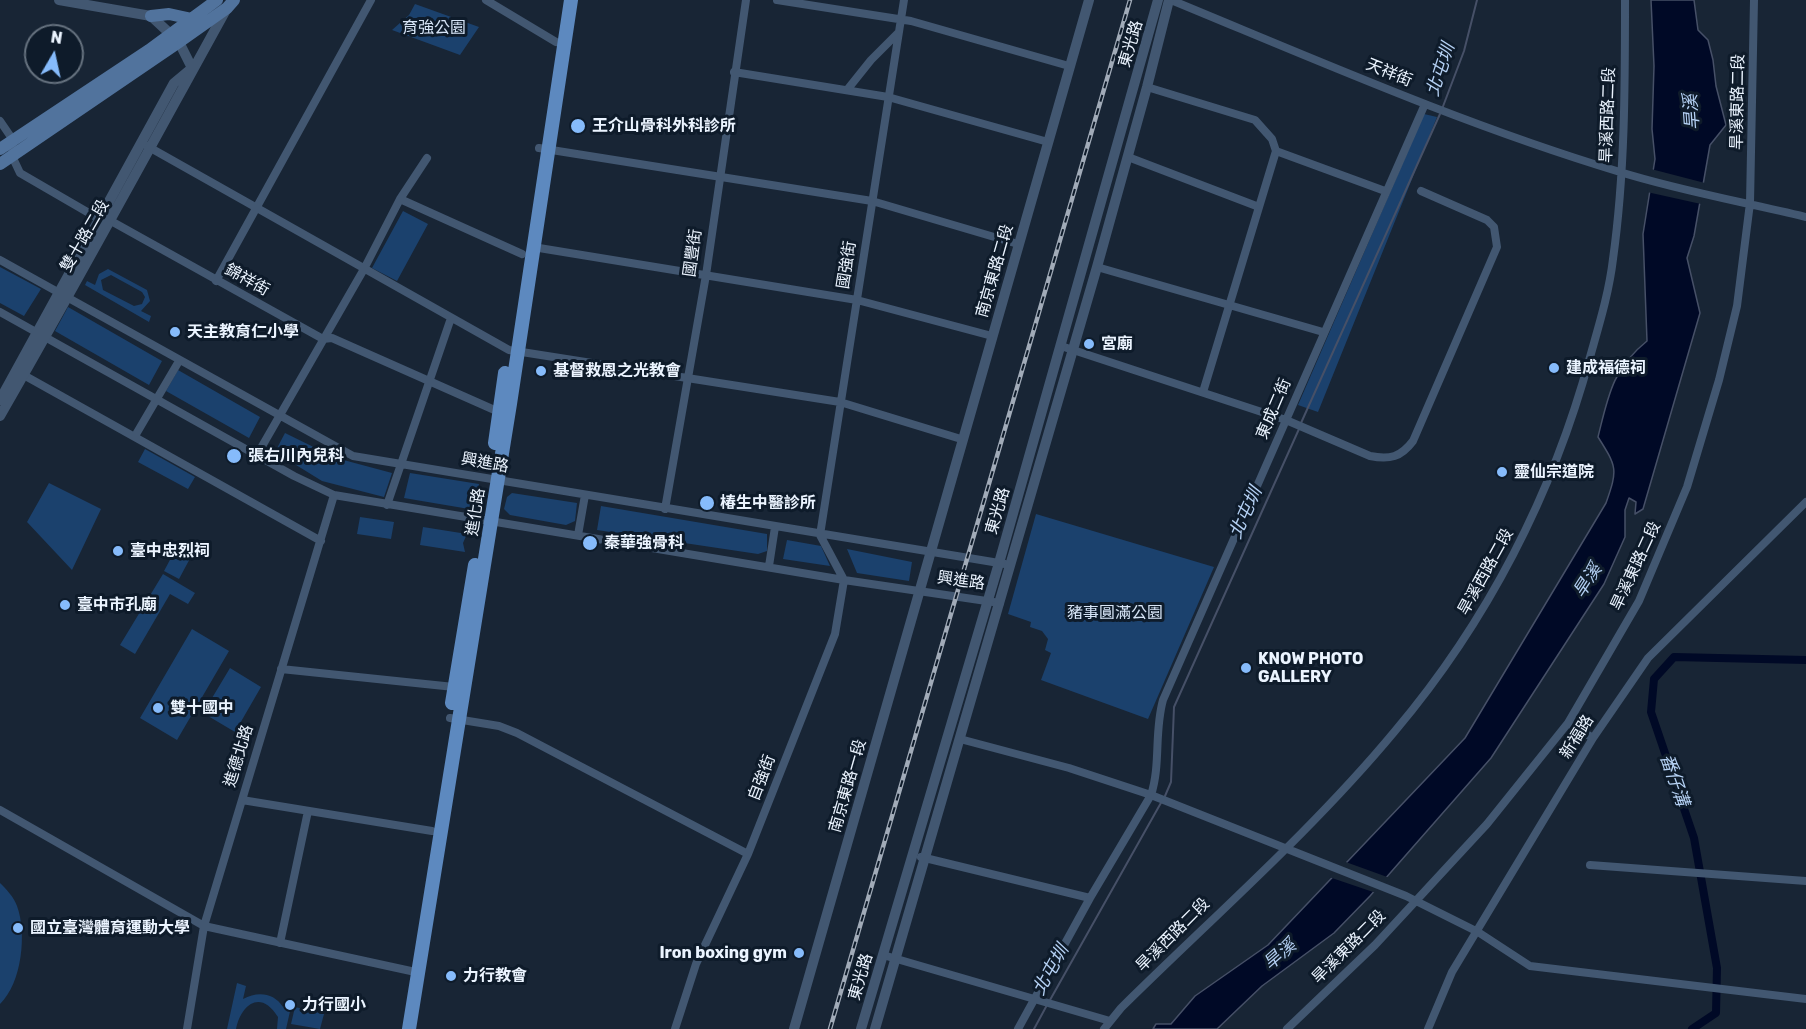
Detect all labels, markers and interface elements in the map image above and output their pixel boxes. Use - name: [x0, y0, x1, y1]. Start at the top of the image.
- park label: 育強公園: [402, 18, 466, 38]
- street label: 東光路: [1115, 18, 1147, 70]
- north arrow: [24, 24, 84, 84]
- text: N: [49, 27, 64, 48]
- water label: 北屯圳: [1422, 41, 1460, 99]
- street label: 旱溪東路二段: [1728, 54, 1748, 150]
- street label: 天祥街: [1363, 55, 1415, 91]
- street label: 旱溪西路二段: [1597, 67, 1619, 163]
- water label: 旱溪: [1680, 93, 1704, 131]
- place label: 王介山骨科外科診所: [592, 116, 736, 136]
- marker: 王介山骨科外科診所: [569, 117, 587, 135]
- street label: 雙十路二段: [57, 197, 113, 275]
- street label: 南京東路二段: [973, 222, 1017, 320]
- street label: 國豐街: [680, 228, 706, 278]
- street label: 國強街: [834, 240, 860, 290]
- street label: 錦祥街: [221, 260, 273, 300]
- place label: 天主教育仁小學: [187, 322, 299, 342]
- marker: 天主教育仁小學: [168, 325, 182, 339]
- place label: 宮廟: [1101, 334, 1133, 354]
- marker: 宮廟: [1082, 337, 1096, 351]
- place label: 建成福德祠: [1566, 358, 1646, 378]
- place label: 基督救恩之光教會: [553, 361, 681, 381]
- marker: 建成福德祠: [1547, 361, 1561, 375]
- marker: 基督救恩之光教會: [534, 364, 548, 378]
- street label: 東成二街: [1253, 376, 1295, 442]
- place label: 張右川內兒科: [248, 446, 344, 466]
- marker: 張右川內兒科: [225, 447, 243, 465]
- street label: 興進路: [460, 449, 510, 477]
- place label: 靈仙宗道院: [1514, 462, 1594, 482]
- marker: 靈仙宗道院: [1495, 465, 1509, 479]
- water label: 北屯圳: [1225, 484, 1267, 542]
- street label: 東光路: [982, 485, 1014, 537]
- street label: 進化路: [463, 487, 489, 537]
- place label: 椿生中醫診所: [720, 493, 816, 513]
- marker: 椿生中醫診所: [698, 494, 716, 512]
- street label: 旱溪東路二段: [1607, 518, 1665, 614]
- street label: 旱溪西路二段: [1454, 525, 1518, 619]
- place label: 秦華強骨科: [604, 533, 684, 553]
- marker: 秦華強骨科: [581, 534, 599, 552]
- place label: 臺中忠烈祠: [130, 541, 210, 561]
- marker: 臺中忠烈祠: [111, 544, 125, 558]
- water label: 旱溪: [1569, 560, 1607, 602]
- street label: 興進路: [936, 568, 986, 594]
- place label: 臺中市孔廟: [77, 595, 157, 615]
- marker: 臺中市孔廟: [58, 598, 72, 612]
- park label: 豬事圓滿公園: [1067, 603, 1163, 623]
- place label: KNOW PHOTO GALLERY: [1258, 649, 1363, 687]
- marker: KNOW PHOTO GALLERY: [1239, 661, 1253, 675]
- place label: 雙十國中: [170, 698, 234, 718]
- marker: 雙十國中: [151, 701, 165, 715]
- street label: 新福路: [1556, 712, 1598, 762]
- street label: 進德北路: [220, 723, 258, 789]
- street label: 南京東路一段: [826, 737, 870, 835]
- water label: 番仔溝: [1655, 751, 1693, 809]
- street label: 自強街: [744, 752, 780, 804]
- street label: 旱溪西路二段: [1132, 894, 1214, 976]
- street label: 旱溪東路二段: [1308, 906, 1390, 988]
- place label: 國立臺灣體育運動大學: [30, 918, 190, 938]
- marker: 國立臺灣體育運動大學: [11, 921, 25, 935]
- water label: 旱溪: [1259, 935, 1301, 975]
- water label: 北屯圳: [1028, 941, 1074, 999]
- place label: Iron boxing gym: [659, 943, 787, 963]
- marker: Iron boxing gym: [792, 946, 806, 960]
- street label: 東光路: [845, 951, 877, 1003]
- place label: 力行教會: [463, 966, 527, 986]
- marker: 力行教會: [444, 969, 458, 983]
- place label: 力行國小: [302, 995, 366, 1015]
- marker: 力行國小: [283, 998, 297, 1012]

